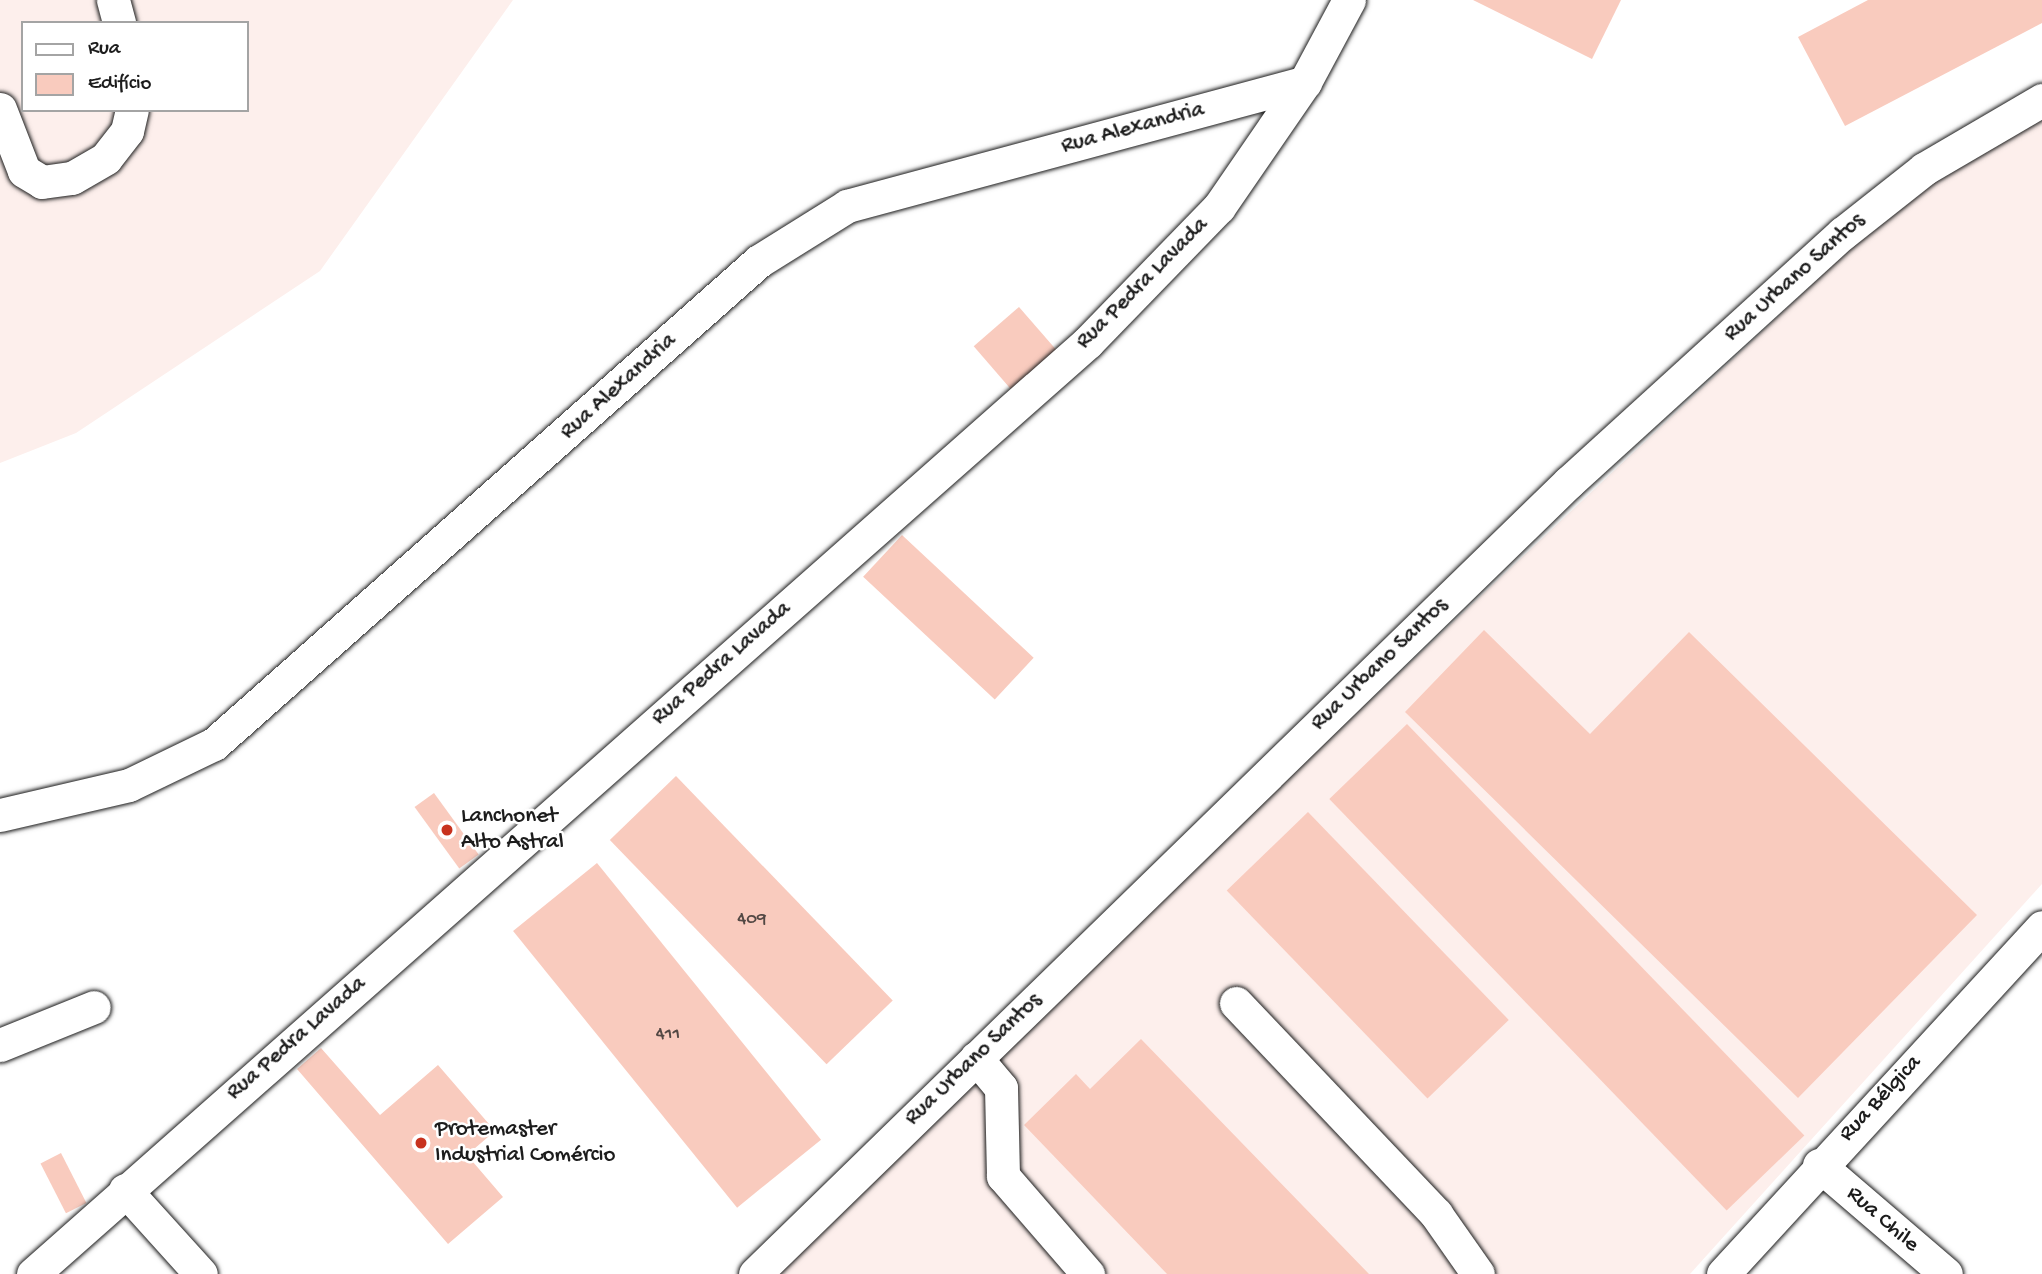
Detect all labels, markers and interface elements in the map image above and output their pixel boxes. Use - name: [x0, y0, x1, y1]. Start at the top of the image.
- legend: [21, 21, 248, 112]
- text: Rua: [88, 37, 121, 62]
- text: Edifício: [88, 72, 152, 97]
- street label: Rua Alexandria: [1059, 97, 1207, 161]
- street label: Rua Urbano Santos: [1719, 208, 1871, 348]
- street label: Rua Pedra Lavada: [1071, 212, 1215, 356]
- street label: Rua Alexandria: [555, 328, 683, 446]
- street label: Rua Urbano Santos: [1306, 593, 1454, 737]
- street label: Rua Pedra Lavada: [647, 596, 797, 732]
- place label: Lanchonet Alto Astral: [461, 803, 564, 857]
- marker: Lanchonet Alto Astral: [439, 822, 455, 838]
- house number: 409: [737, 909, 767, 931]
- street label: Rua Pedra Lavada: [222, 971, 372, 1107]
- street label: Rua Urbano Santos: [900, 988, 1048, 1132]
- house number: 411: [656, 1024, 680, 1046]
- street label: Rua Bélgica: [1834, 1050, 1928, 1148]
- place label: Protemaster Industrial Comércio: [435, 1116, 615, 1170]
- marker: Protemaster Industrial Comércio: [413, 1135, 429, 1151]
- street label: Rua Chile: [1840, 1181, 1924, 1259]

